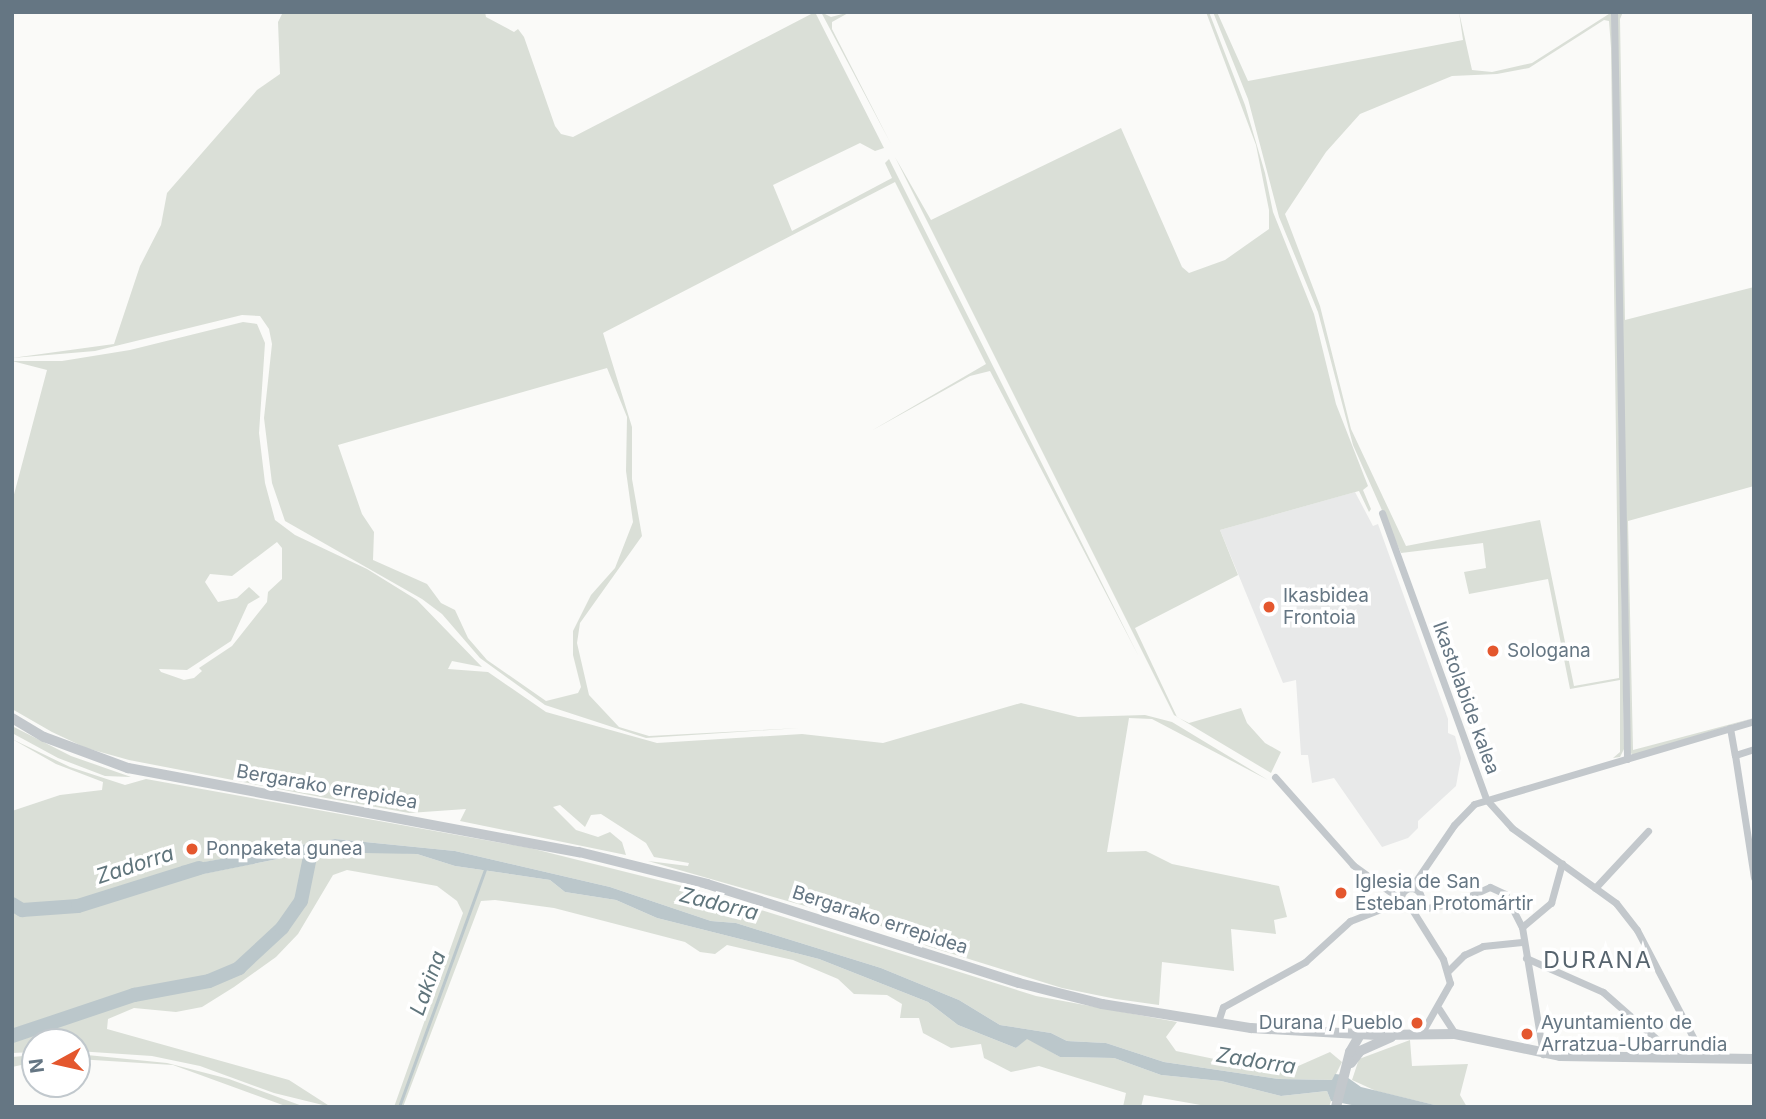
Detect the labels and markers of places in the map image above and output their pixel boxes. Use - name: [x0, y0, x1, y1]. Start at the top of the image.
- place label: Ikasbidea Frontoia: [1283, 585, 1369, 629]
- marker: Ikasbidea Frontoia: [1261, 599, 1277, 615]
- place label: Sologana: [1507, 640, 1591, 662]
- marker: Sologana: [1485, 643, 1501, 659]
- place label: Ponpaketa gunea: [206, 838, 363, 860]
- marker: Ponpaketa gunea: [184, 841, 200, 857]
- place label: Iglesia de San Esteban Protomártir: [1355, 871, 1533, 915]
- marker: Iglesia de San Esteban Protomártir: [1333, 885, 1349, 901]
- place label: Durana / Pueblo: [1259, 1012, 1403, 1034]
- place label: Ayuntamiento de Arratzua-Ubarrundia: [1541, 1012, 1727, 1056]
- marker: Durana / Pueblo: [1409, 1015, 1425, 1031]
- marker: Ayuntamiento de Arratzua-Ubarrundia: [1519, 1026, 1535, 1042]

